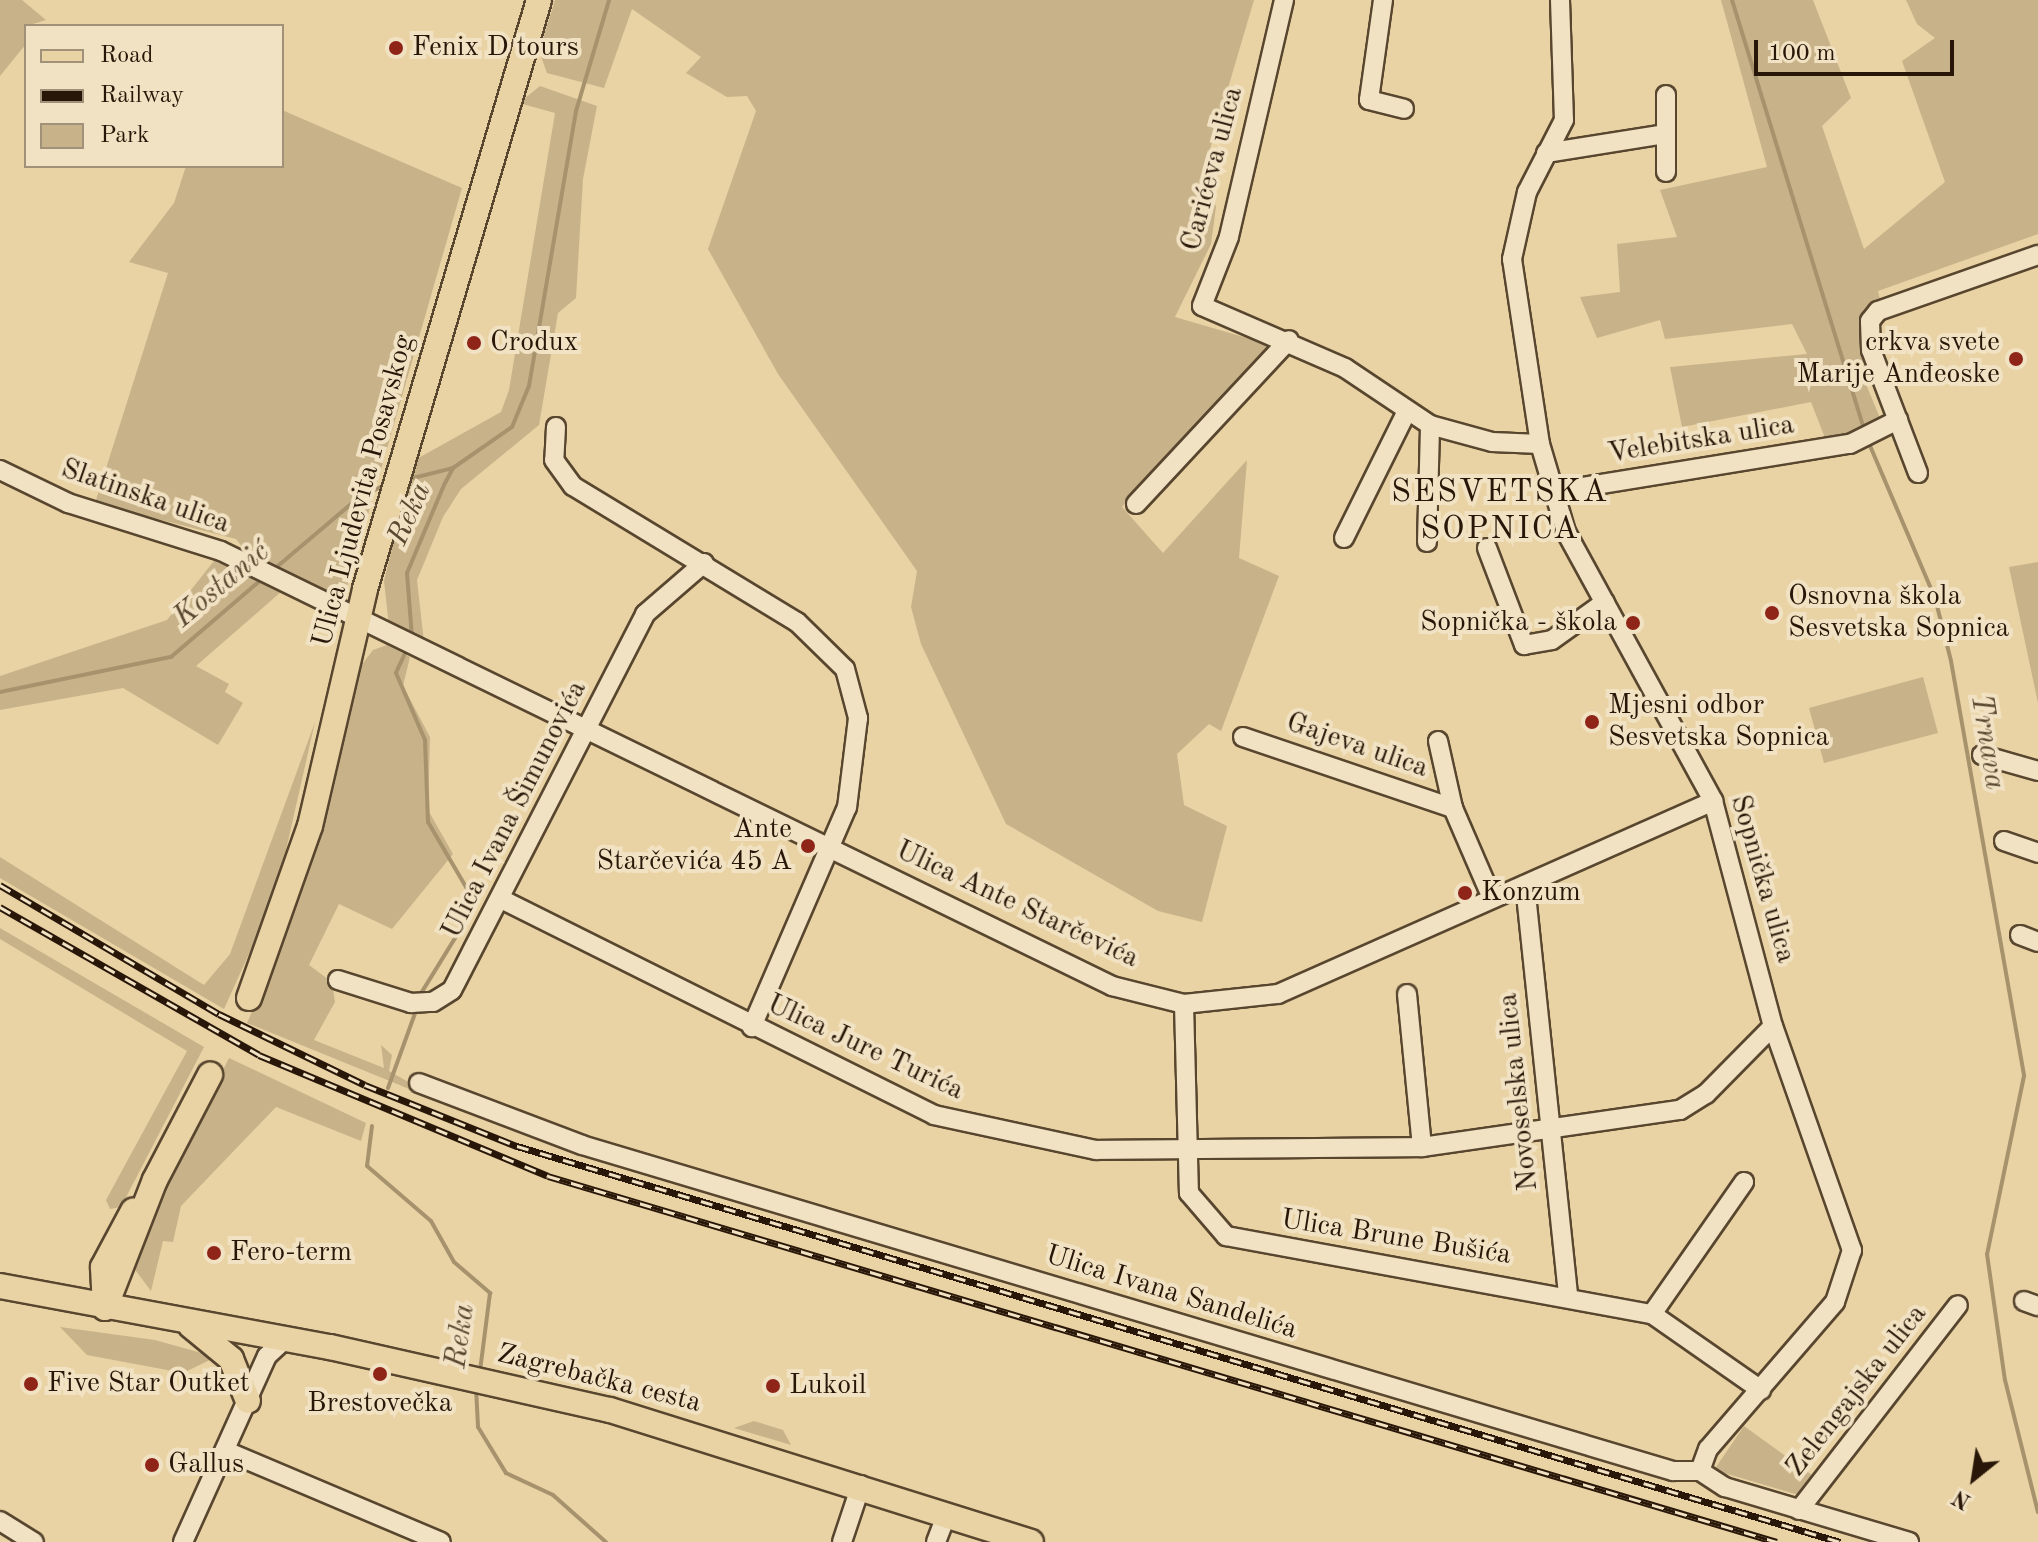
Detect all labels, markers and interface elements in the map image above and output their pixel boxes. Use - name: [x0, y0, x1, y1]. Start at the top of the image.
- legend: [24, 24, 284, 168]
- scale bar: [1758, 24, 1958, 74]
- place label: Fenix D tours: [412, 31, 579, 65]
- marker: Fenix D tours: [387, 39, 405, 57]
- text: 100 m: [1768, 42, 1836, 66]
- text: Road: [100, 44, 153, 68]
- street label: Carićeva ulica: [1175, 83, 1251, 255]
- text: Railway: [100, 84, 184, 108]
- text: Park: [100, 124, 149, 148]
- place label: Crodux: [490, 326, 578, 360]
- place label: crkva svete Marije Anđeoske: [1796, 326, 2000, 392]
- street label: Ulica Ljudevita Posavskog: [306, 331, 422, 651]
- marker: Crodux: [465, 334, 483, 352]
- marker: crkva svete Marije Anđeoske: [2007, 350, 2025, 368]
- street label: Velebitska ulica: [1605, 409, 1797, 471]
- street label: Slatinska ulica: [56, 453, 234, 541]
- district label: SESVETSKA SOPNICA: [1391, 475, 1609, 550]
- water label: Reka: [380, 477, 440, 551]
- water label: Kostanić: [166, 534, 278, 636]
- place label: Osnovna škola Sesvetska Sopnica: [1788, 580, 2009, 646]
- marker: Osnovna škola Sesvetska Sopnica: [1763, 604, 1781, 622]
- place label: Sopnička - škola: [1420, 606, 1617, 640]
- marker: Sopnička - škola: [1624, 614, 1642, 632]
- street label: Ulica Ivana Šimunovića: [435, 675, 595, 945]
- place label: Mjesni odbor Sesvetska Sopnica: [1608, 689, 1829, 755]
- water label: Trnava: [1962, 692, 2012, 792]
- street label: Gajeva ulica: [1282, 706, 1432, 786]
- marker: Mjesni odbor Sesvetska Sopnica: [1583, 713, 1601, 731]
- street label: Sopnička ulica: [1722, 791, 1802, 967]
- place label: Ante Starčevića 45 A: [596, 813, 792, 879]
- street label: Ulica Ante Starčevića: [890, 834, 1144, 976]
- marker: Ante Starčevića 45 A: [799, 837, 817, 855]
- place label: Konzum: [1481, 876, 1581, 910]
- marker: Konzum: [1456, 884, 1474, 902]
- street label: Ulica Jure Turića: [761, 988, 969, 1108]
- street label: Novoselska ulica: [1492, 991, 1546, 1193]
- street label: Ulica Brune Bušića: [1279, 1203, 1513, 1273]
- place label: Fero-term: [230, 1236, 352, 1270]
- street label: Ulica Ivana Sandelića: [1041, 1239, 1301, 1347]
- marker: Fero-term: [205, 1244, 223, 1262]
- street label: Zelengajska ulica: [1779, 1298, 1935, 1484]
- water label: Reka: [439, 1301, 483, 1371]
- street label: Zagrebačka cesta: [494, 1337, 704, 1421]
- marker: Brestovečka: [371, 1365, 389, 1383]
- place label: Five Star Outket: [47, 1367, 250, 1401]
- place label: Lukoil: [789, 1369, 866, 1403]
- marker: Five Star Outket: [22, 1375, 40, 1393]
- marker: Lukoil: [764, 1377, 782, 1395]
- place label: Brestovečka: [307, 1387, 453, 1421]
- north arrow: [1934, 1438, 2014, 1518]
- place label: Gallus: [168, 1448, 244, 1482]
- marker: Gallus: [143, 1456, 161, 1474]
- text: N: [1949, 1485, 1975, 1513]

